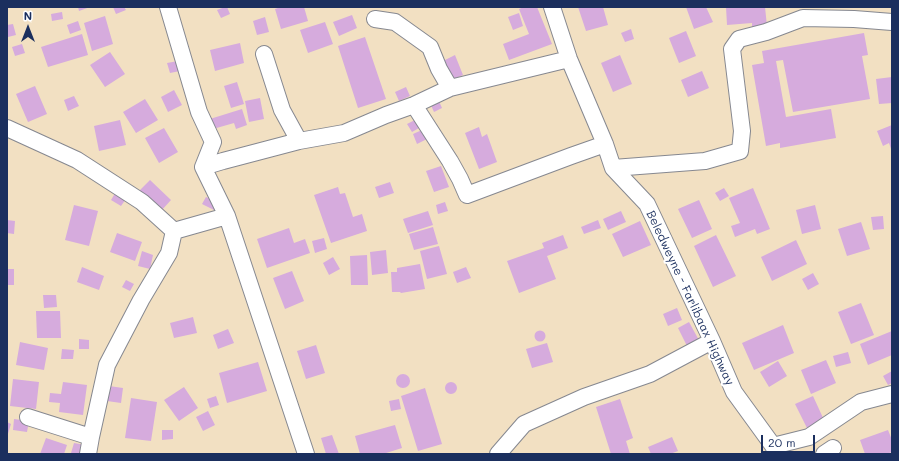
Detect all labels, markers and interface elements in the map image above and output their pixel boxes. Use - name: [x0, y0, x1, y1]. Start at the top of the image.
- north arrow: [8, 8, 48, 48]
- text: N: [24, 8, 32, 23]
- street label: Beledweyne - Farlibaax Highway: [643, 208, 737, 388]
- scale bar: [763, 427, 817, 453]
- text: 20 m: [768, 434, 796, 450]

